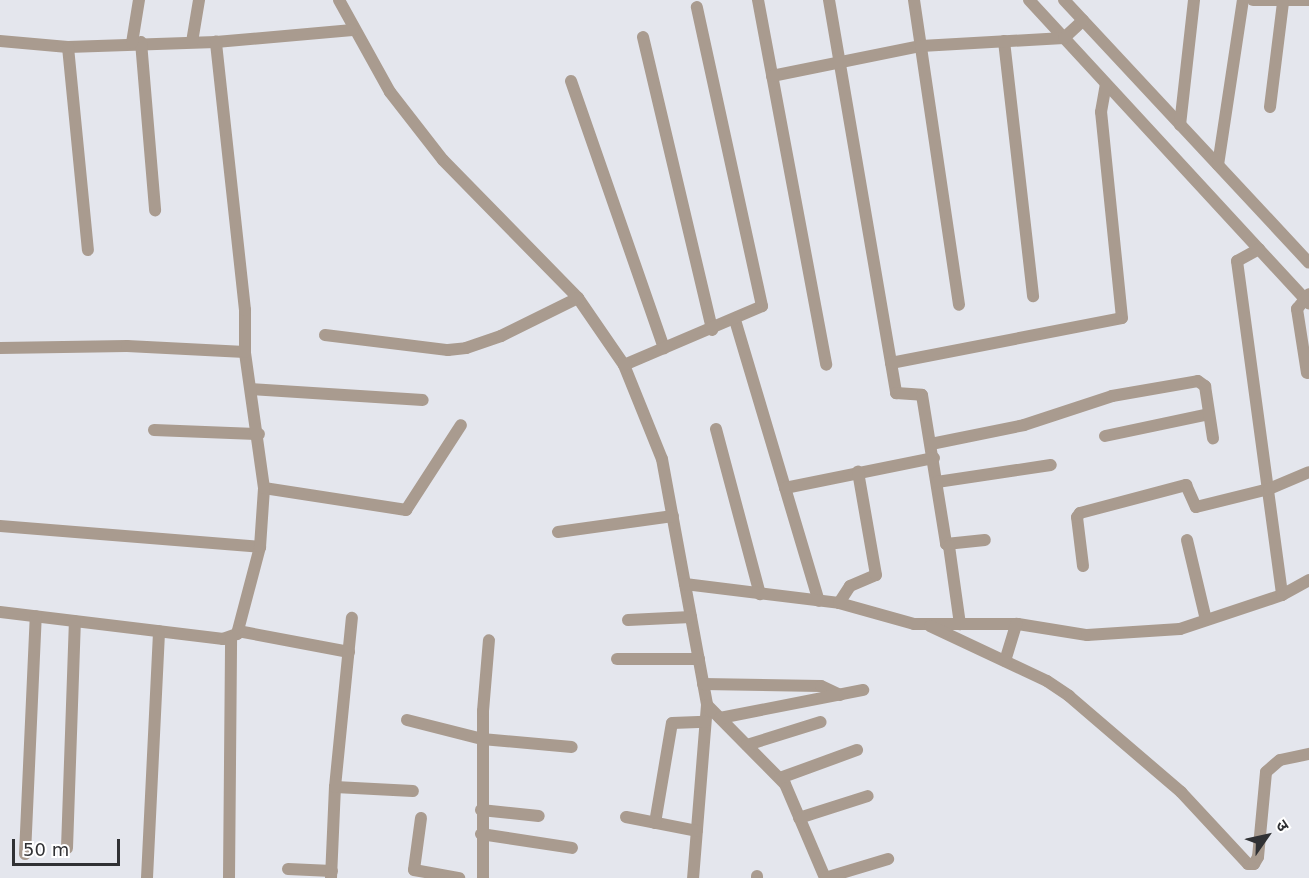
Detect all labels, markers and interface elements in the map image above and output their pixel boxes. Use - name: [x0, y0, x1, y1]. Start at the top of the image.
- north arrow: [1237, 806, 1297, 866]
- text: उ: [1272, 816, 1293, 835]
- scale bar: [15, 827, 123, 865]
- text: 50 m: [23, 839, 69, 860]

